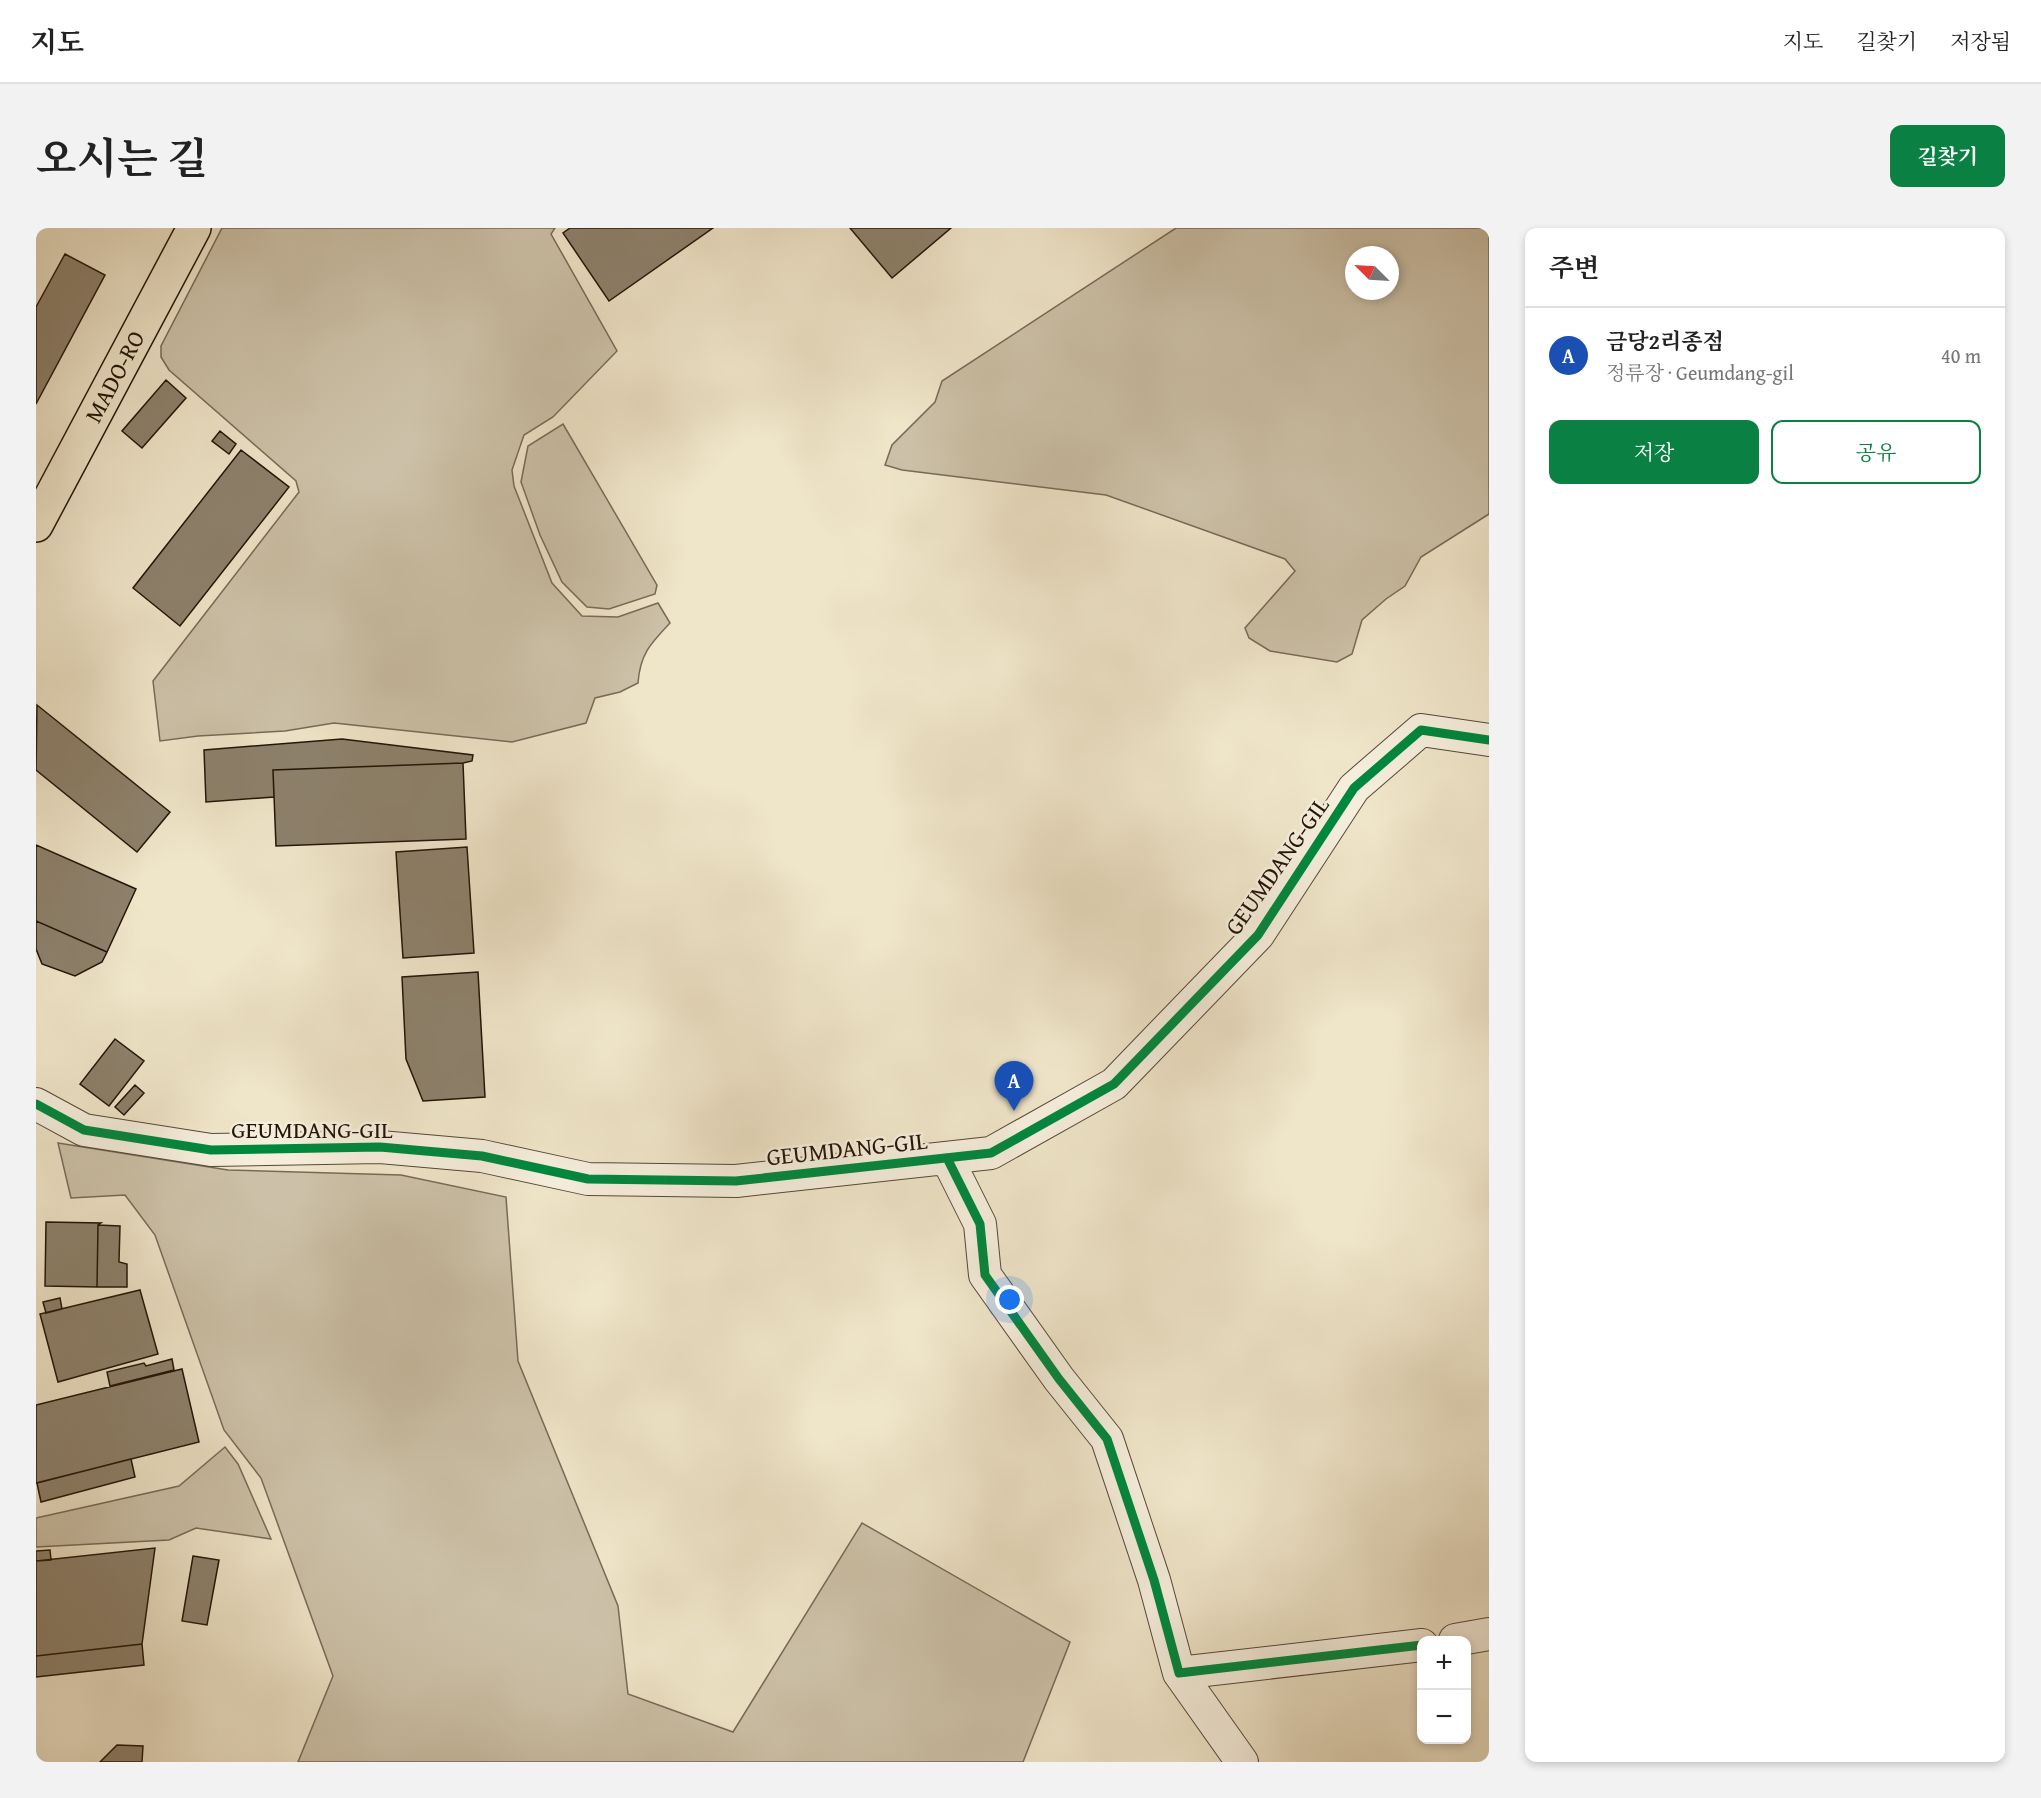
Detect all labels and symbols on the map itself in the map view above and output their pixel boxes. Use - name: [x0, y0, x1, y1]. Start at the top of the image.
- north arrow: [1345, 246, 1399, 300]
- street label: MADO-RO: [76, 324, 153, 429]
- street label: GEUMDANG-GIL: [1216, 789, 1337, 942]
- pin: A: [994, 1062, 1034, 1111]
- street label: GEUMDANG-GIL: [231, 1112, 393, 1147]
- street label: GEUMDANG-GIL: [765, 1123, 929, 1174]
- your location: [995, 1285, 1024, 1314]

